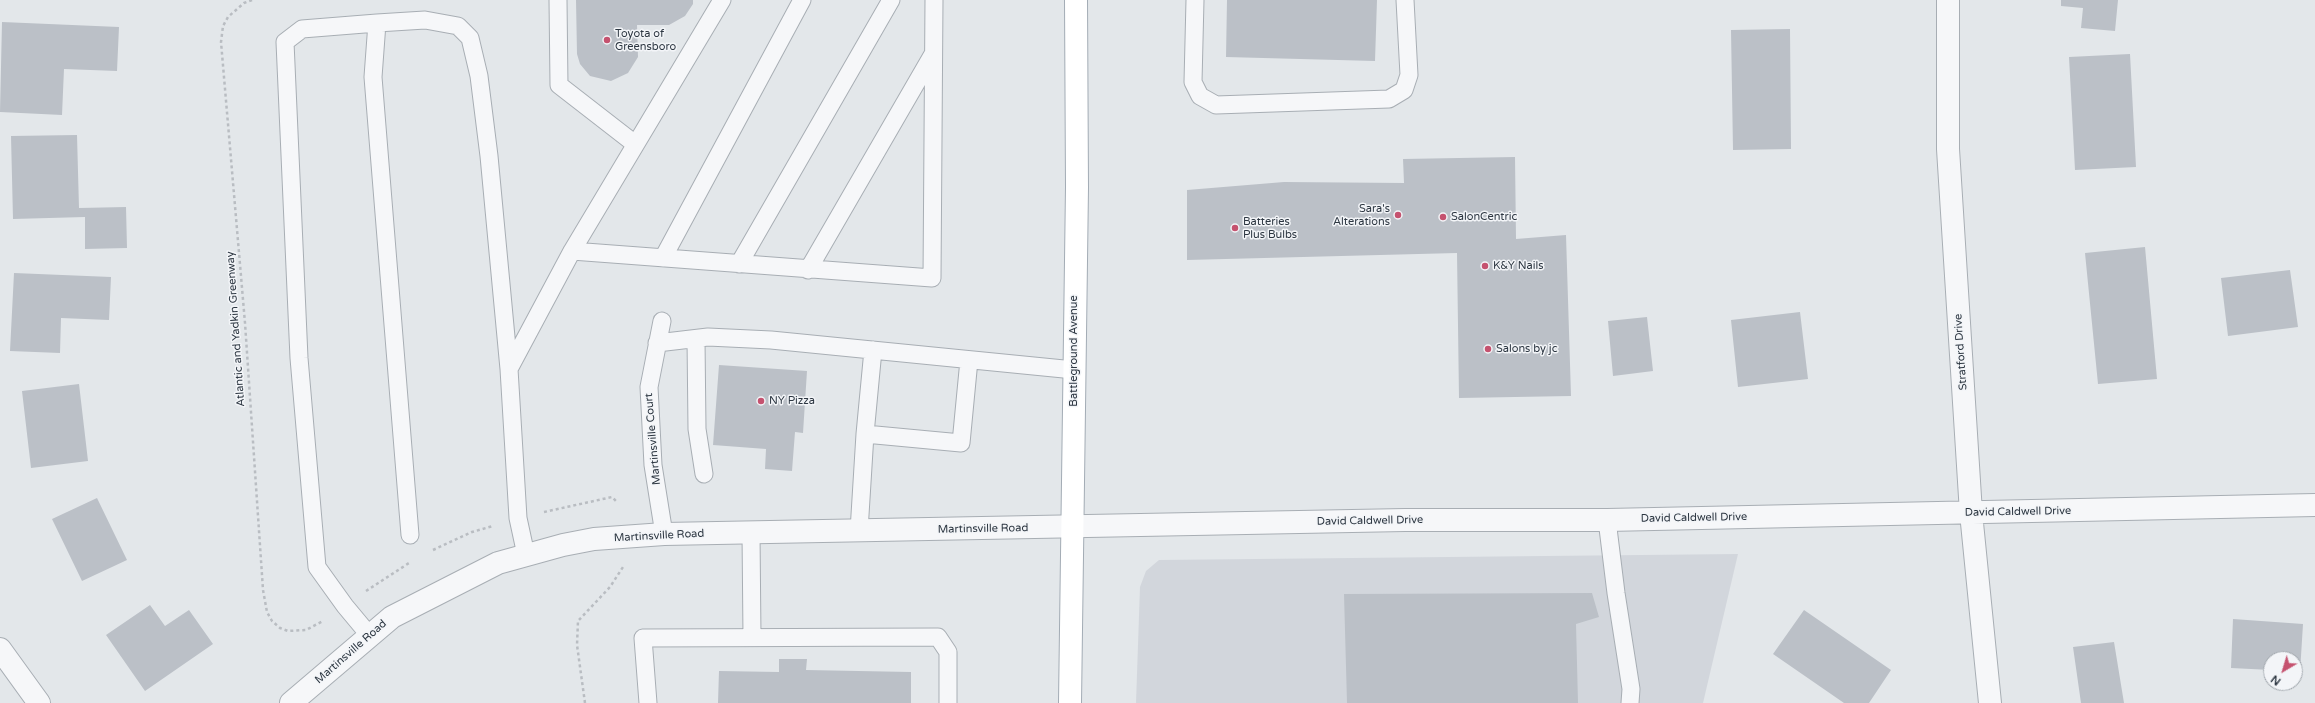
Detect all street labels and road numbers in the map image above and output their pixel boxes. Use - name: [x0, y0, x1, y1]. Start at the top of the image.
- street label: Atlantic and Yadkin Greenway: [224, 251, 248, 407]
- street label: Battleground Avenue: [1067, 295, 1081, 407]
- street label: Stratford Drive: [1952, 313, 1970, 391]
- street label: Martinsville Court: [642, 392, 664, 486]
- street label: David Caldwell Drive: [1965, 504, 2071, 520]
- street label: David Caldwell Drive: [1641, 510, 1747, 526]
- street label: David Caldwell Drive: [1317, 513, 1423, 529]
- street label: Martinsville Road: [938, 522, 1028, 536]
- street label: Martinsville Road: [613, 527, 705, 545]
- street label: Martinsville Road: [312, 617, 390, 687]

